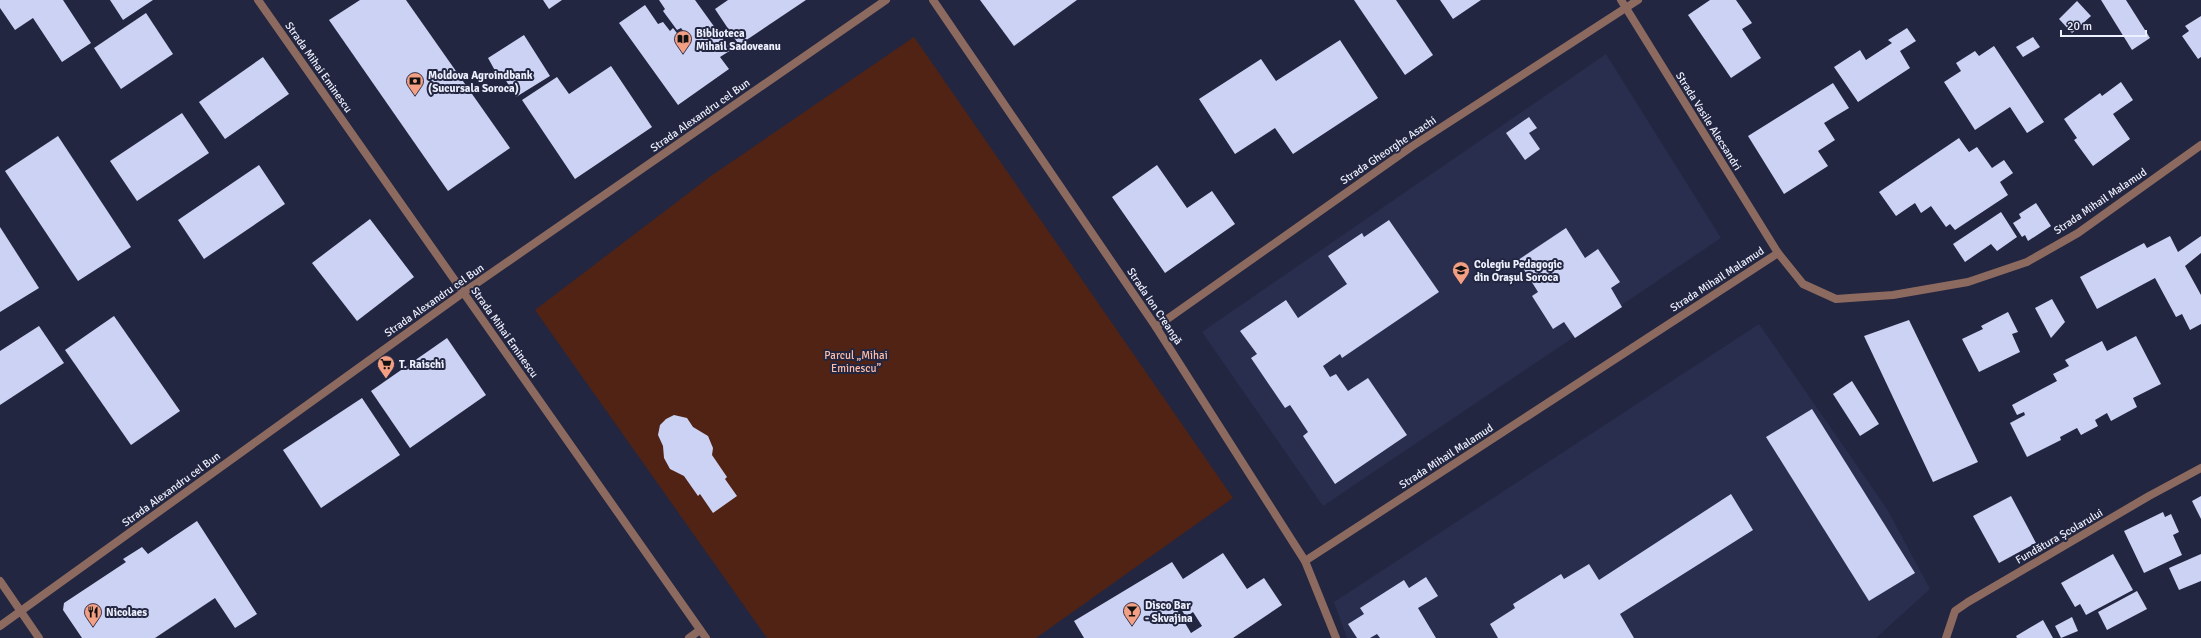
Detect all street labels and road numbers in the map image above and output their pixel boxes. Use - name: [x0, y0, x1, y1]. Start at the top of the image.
- street label: Strada Mihai Eminescu: [282, 19, 355, 115]
- street label: Strada Vasile Alecsandri: [1673, 70, 1744, 173]
- street label: Strada Alexandru cel Bun: [648, 76, 752, 155]
- street label: Strada Gheorghe Asachi: [1338, 114, 1439, 187]
- street label: Strada Mihail Malamud: [2051, 165, 2149, 237]
- street label: Strada Mihail Malamud: [1668, 244, 1767, 315]
- street label: Strada Alexandru cel Bun: [382, 261, 486, 340]
- street label: Strada Ion Creangă: [1124, 265, 1185, 347]
- street label: Strada Mihai Eminescu: [468, 284, 541, 380]
- street label: Strada Mihail Malamud: [1397, 421, 1496, 492]
- street label: Strada Alexandru cel Bun: [120, 449, 223, 529]
- street label: Fundătura Școlarului: [2013, 506, 2105, 567]

